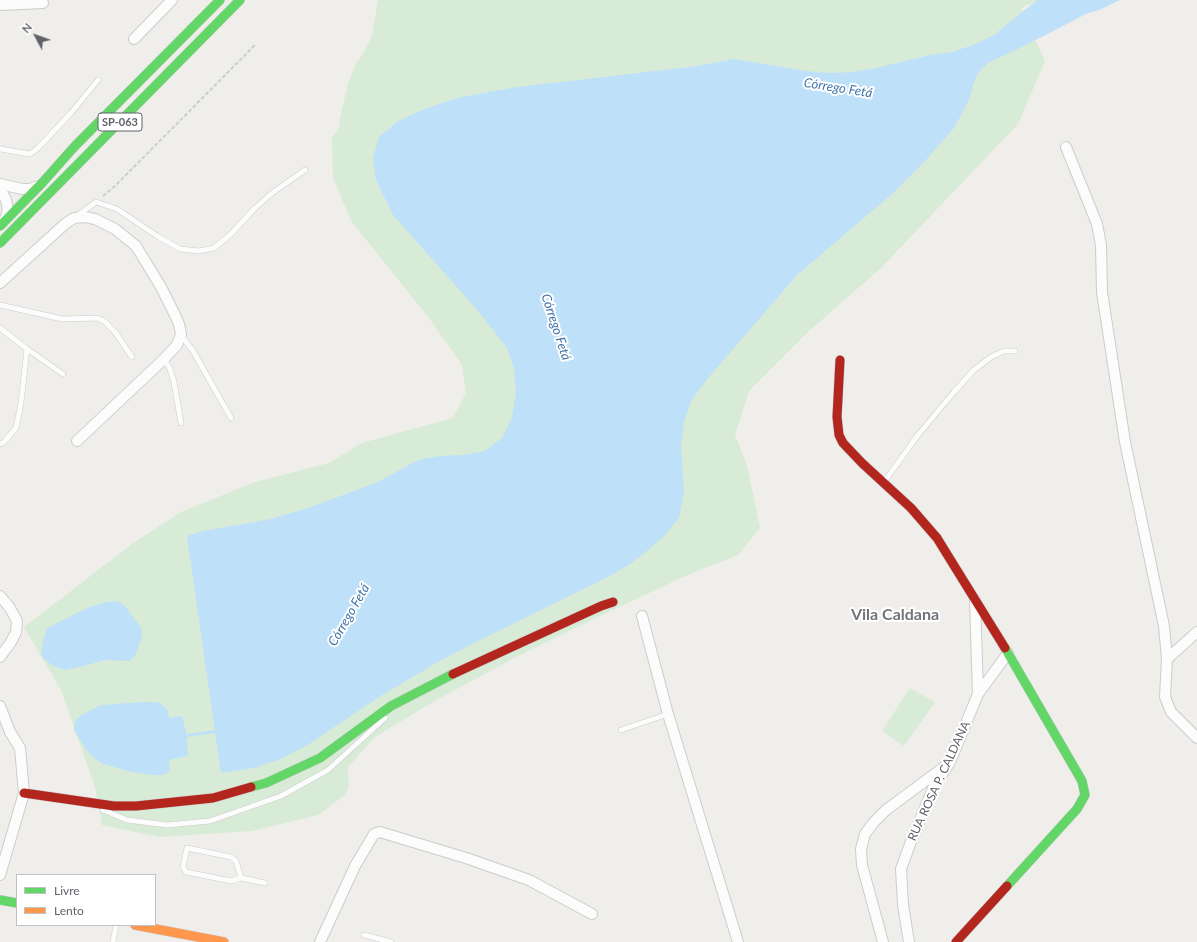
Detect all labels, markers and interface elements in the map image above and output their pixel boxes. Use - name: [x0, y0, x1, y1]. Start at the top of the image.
- north arrow: [16, 16, 56, 56]
- text: N: [19, 20, 34, 35]
- water label: Córrego Fetá: [803, 75, 873, 101]
- road number: SP-063: [98, 113, 142, 131]
- water label: Córrego Fetá: [538, 292, 574, 362]
- water label: Córrego Fetá: [325, 581, 373, 649]
- district label: Vila Caldana: [851, 605, 939, 625]
- street label: RUA ROSA P. CALDANA: [905, 719, 973, 843]
- legend: [16, 874, 156, 926]
- text: Livre: [54, 883, 80, 898]
- text: Lento: [54, 903, 84, 918]

